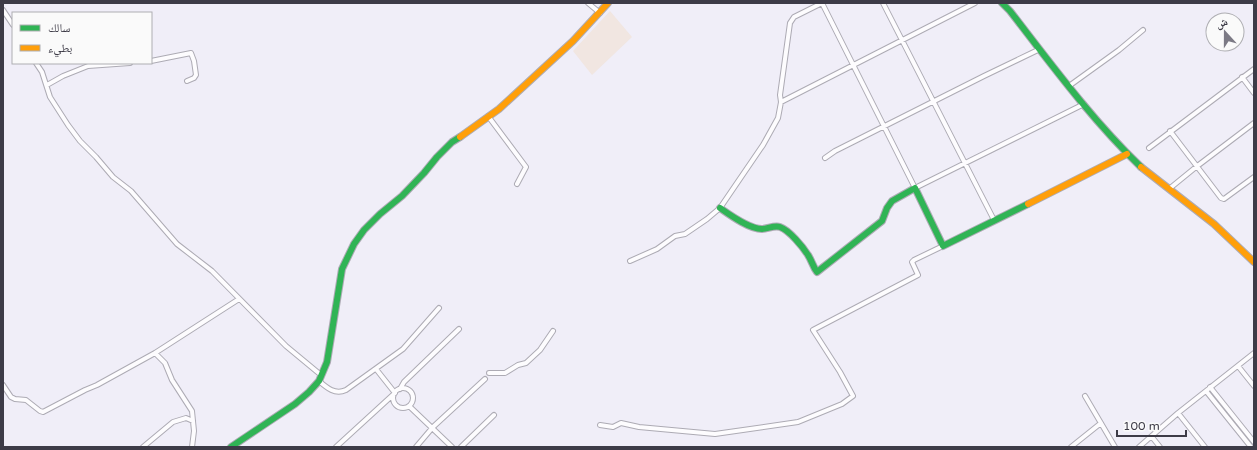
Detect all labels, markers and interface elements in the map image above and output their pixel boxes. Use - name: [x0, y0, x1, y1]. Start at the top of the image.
- legend: [12, 12, 152, 64]
- north arrow: [1205, 12, 1245, 52]
- text: ش: [1214, 15, 1230, 32]
- text: سالك: [48, 21, 70, 35]
- text: بطيء: [48, 41, 72, 58]
- scale bar: [1117, 412, 1186, 438]
- text: 100 m: [1123, 419, 1160, 433]

